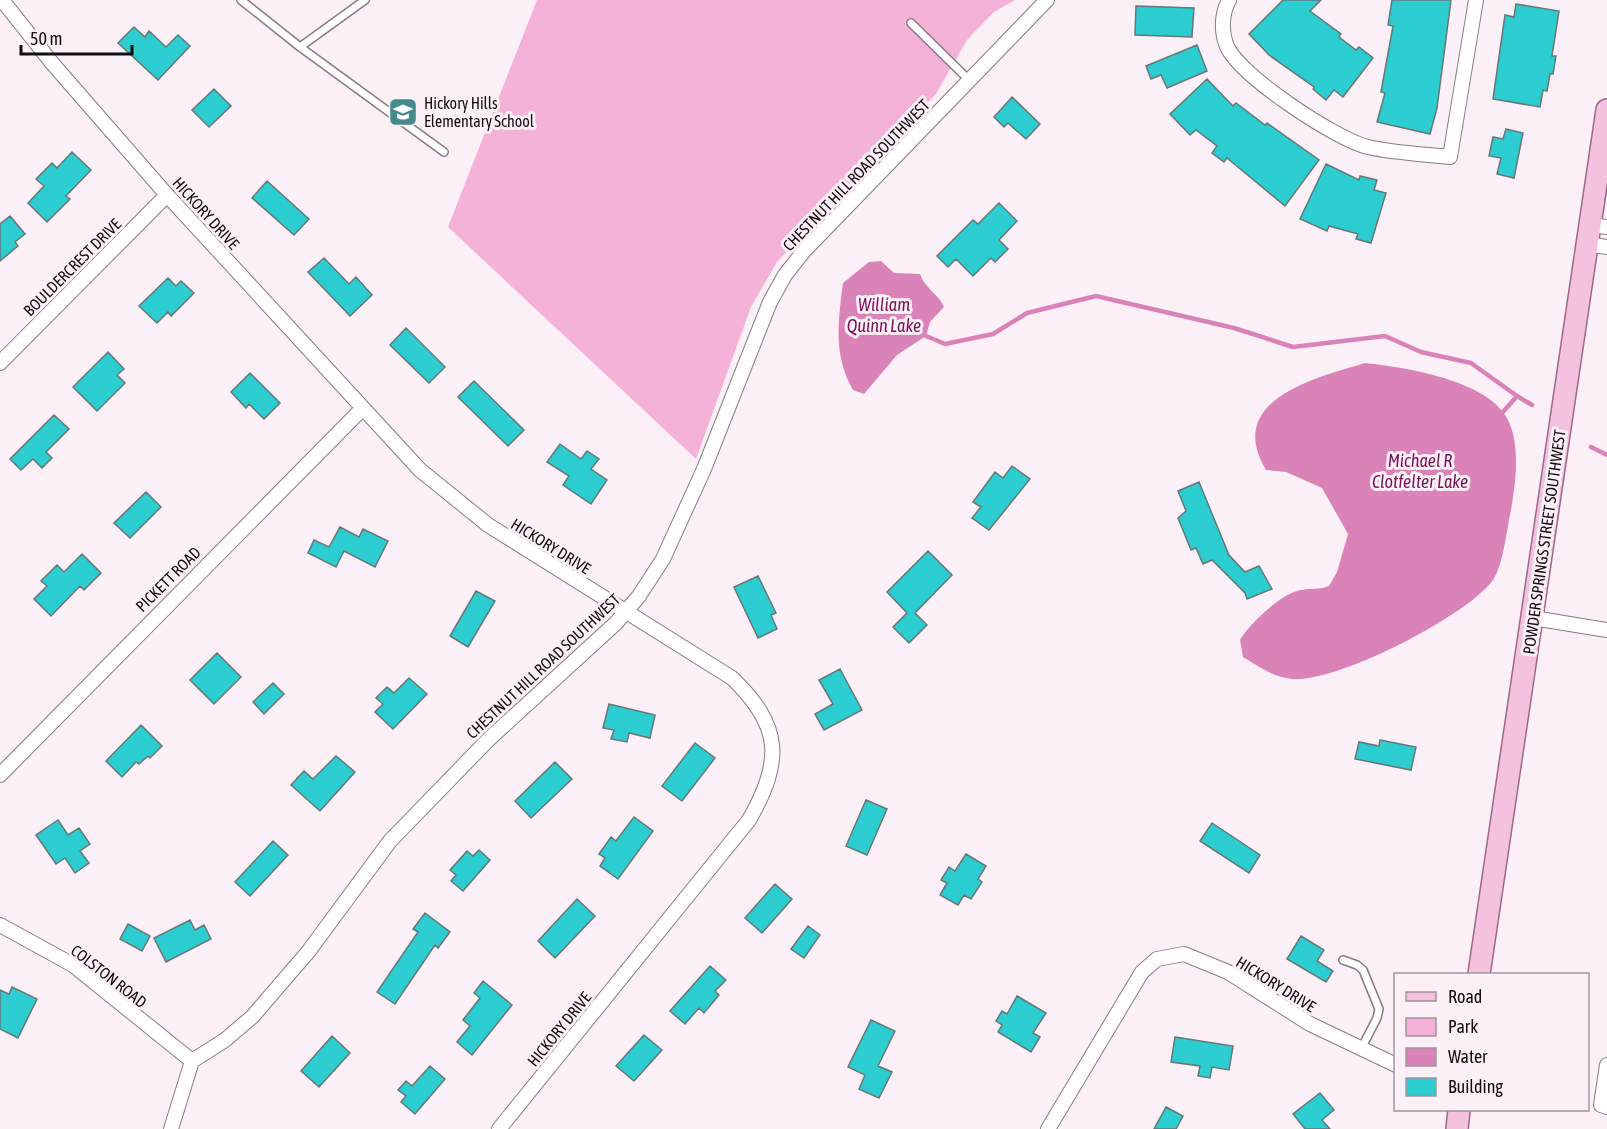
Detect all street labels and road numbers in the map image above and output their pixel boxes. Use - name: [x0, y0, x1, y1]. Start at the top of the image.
- street label: CHESTNUT HILL ROAD SOUTHWEST: [779, 96, 933, 254]
- street label: HICKORY DRIVE: [169, 173, 243, 253]
- street label: BOULDERCREST DRIVE: [20, 215, 124, 319]
- street label: POWDER SPRINGS STREET SOUTHWEST: [1519, 429, 1569, 655]
- street label: HICKORY DRIVE: [508, 514, 594, 578]
- street label: PICKETT ROAD: [132, 543, 204, 615]
- street label: CHESTNUT HILL ROAD SOUTHWEST: [463, 590, 623, 742]
- street label: COLSTON ROAD: [68, 941, 150, 1011]
- street label: HICKORY DRIVE: [1233, 952, 1319, 1016]
- street label: HICKORY DRIVE: [524, 988, 594, 1070]

